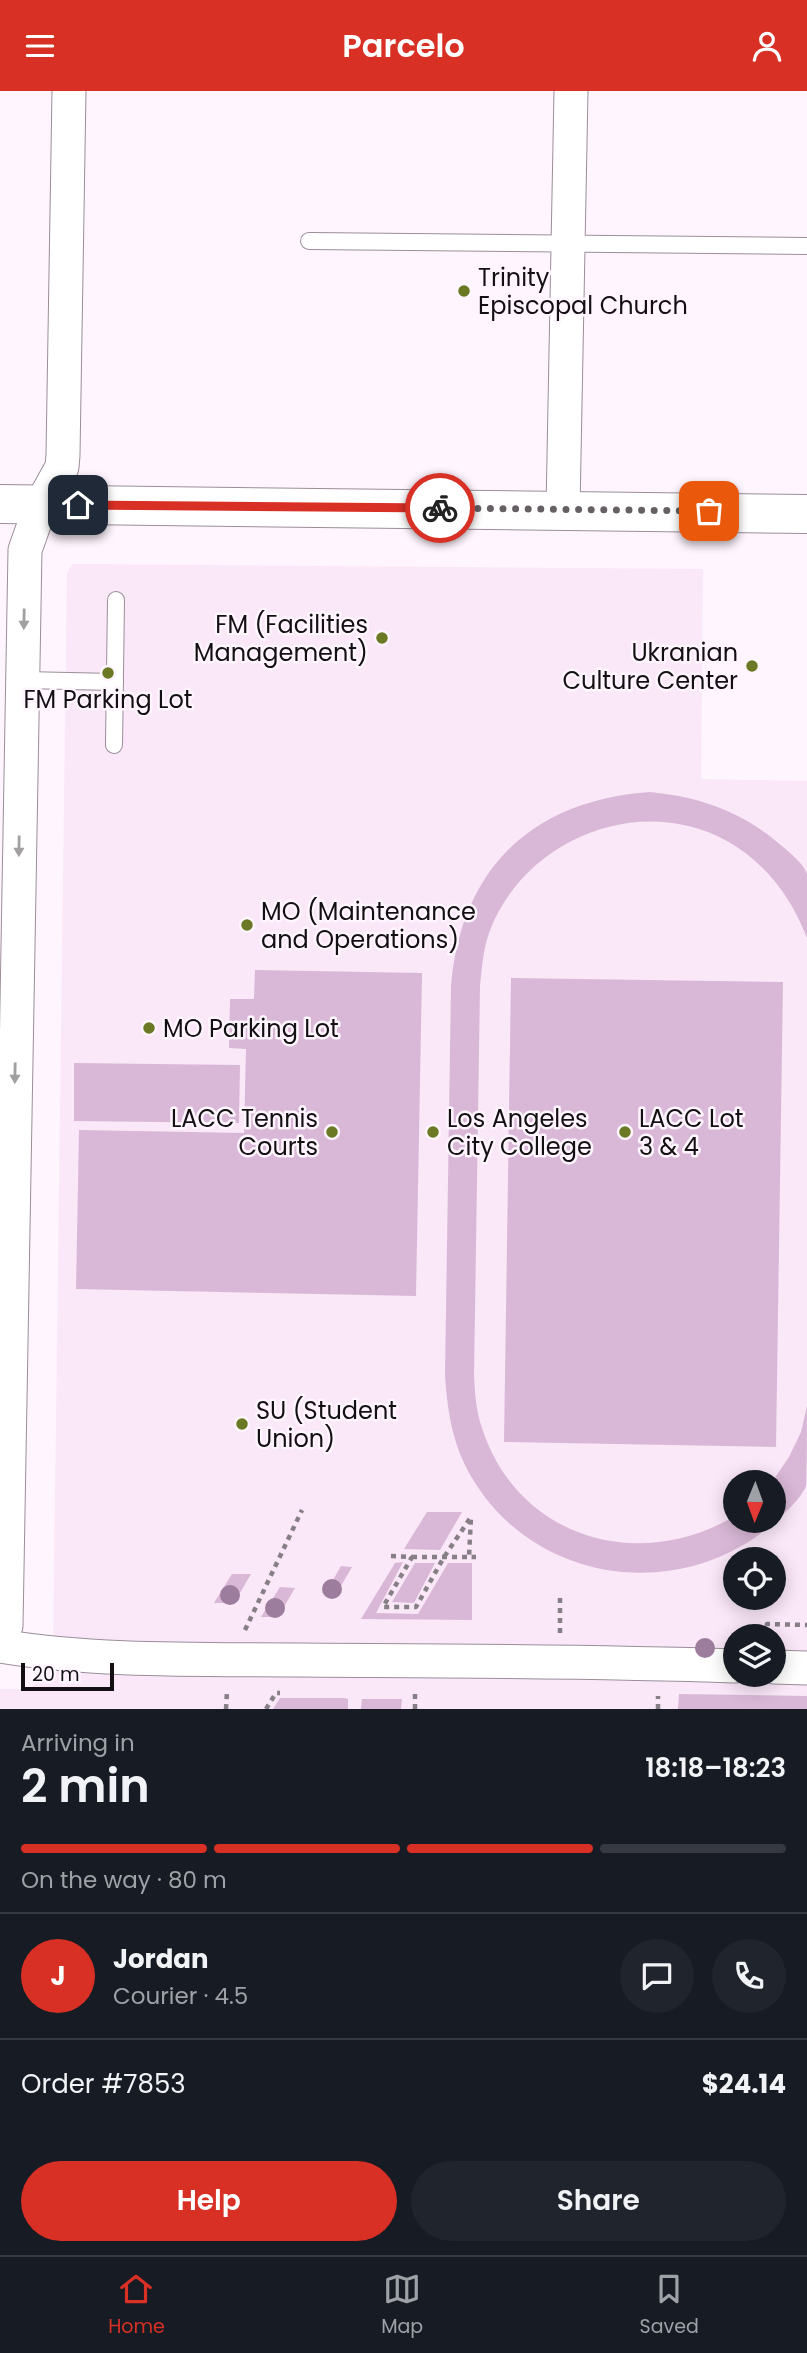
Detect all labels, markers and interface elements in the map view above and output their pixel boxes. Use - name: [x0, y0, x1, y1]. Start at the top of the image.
- text: Parcelo: [342, 23, 465, 68]
- icon: menu: [21, 27, 59, 65]
- icon: person: [748, 27, 786, 65]
- place label: Trinity Episcopal Church: [478, 261, 688, 322]
- marker: Trinity Episcopal Church: [456, 283, 472, 299]
- courier: [405, 473, 475, 543]
- pin: [48, 475, 108, 535]
- pin: [679, 481, 739, 541]
- icon: home: [59, 486, 97, 524]
- icon: bike: [421, 489, 459, 527]
- icon: bag: [690, 492, 728, 530]
- one-way arrow: [18, 608, 30, 630]
- place label: FM (Facilities Management): [194, 608, 368, 669]
- marker: FM (Facilities Management): [374, 630, 390, 646]
- place label: Ukranian Culture Center: [563, 636, 738, 697]
- marker: Ukranian Culture Center: [744, 658, 760, 674]
- marker: FM Parking Lot: [100, 665, 116, 681]
- place label: FM Parking Lot: [24, 683, 192, 716]
- one-way arrow: [14, 835, 25, 857]
- place label: MO (Maintenance and Operations): [261, 895, 476, 956]
- marker: MO (Maintenance and Operations): [239, 917, 255, 933]
- place label: MO Parking Lot: [163, 1012, 339, 1045]
- marker: MO Parking Lot: [141, 1020, 157, 1036]
- one-way arrow: [9, 1063, 21, 1085]
- place label: LACC Tennis Courts: [171, 1102, 318, 1163]
- place label: Los Angeles City College: [447, 1102, 592, 1163]
- place label: LACC Lot 3 & 4: [639, 1102, 743, 1163]
- marker: LACC Tennis Courts: [324, 1124, 340, 1140]
- marker: Los Angeles City College: [425, 1124, 441, 1140]
- marker: LACC Lot 3 & 4: [617, 1124, 633, 1140]
- place label: SU (Student Union): [256, 1394, 397, 1455]
- marker: SU (Student Union): [234, 1416, 250, 1432]
- north arrow: [723, 1470, 786, 1533]
- map controls: [723, 1470, 786, 1687]
- button: locate: [723, 1547, 786, 1610]
- button: layers: [723, 1624, 786, 1687]
- scale bar: [21, 1660, 114, 1692]
- text: 20 m: [32, 1661, 80, 1688]
- text: Arriving in: [21, 1727, 135, 1759]
- text: 18:18–18:23: [645, 1750, 786, 1786]
- text: 2 min: [21, 1754, 150, 1818]
- text: On the way · 80 m: [21, 1864, 227, 1896]
- button: chat: [620, 1939, 694, 2013]
- button: phone: [712, 1939, 786, 2013]
- text: Jordan: [113, 1941, 209, 1977]
- text: J: [50, 1958, 66, 1994]
- text: Courier · 4.5: [113, 1980, 248, 2012]
- text: Order #7853: [21, 2066, 186, 2102]
- text: $24.14: [702, 2066, 786, 2102]
- button: Help: [21, 2161, 397, 2241]
- button: Share: [411, 2161, 786, 2241]
- tab: Home: [108, 2270, 165, 2341]
- tab: Map: [381, 2270, 423, 2341]
- tab: Saved: [640, 2270, 699, 2341]

